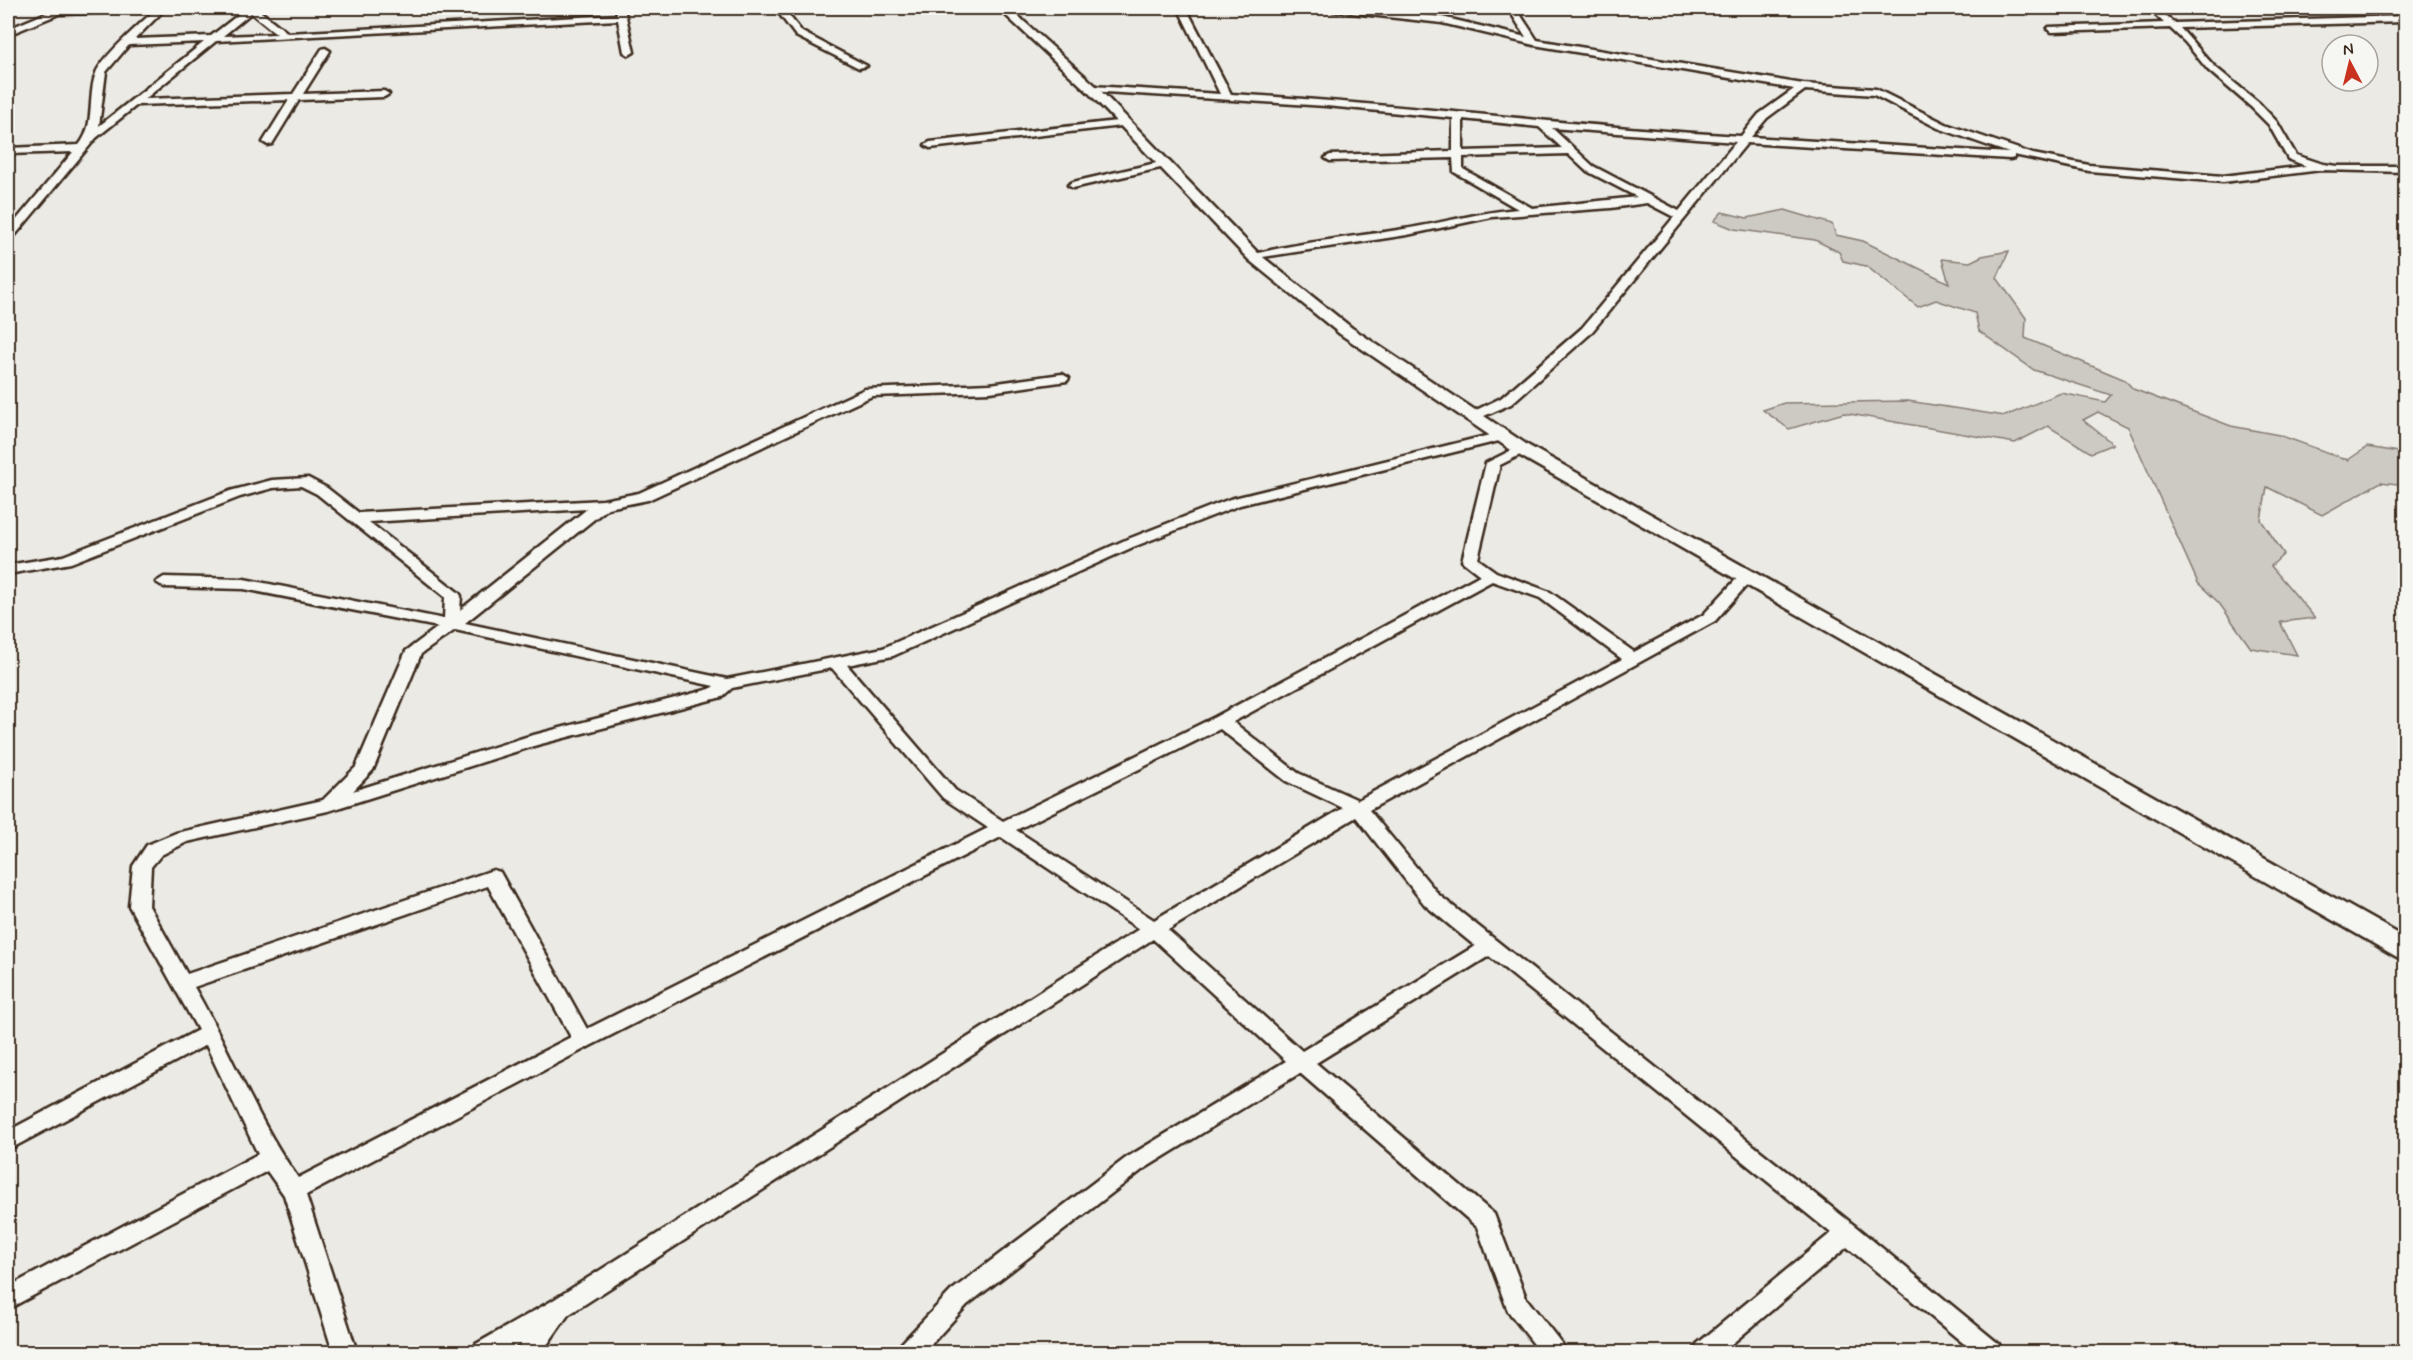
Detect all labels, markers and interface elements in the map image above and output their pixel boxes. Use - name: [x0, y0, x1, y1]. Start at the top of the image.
- north arrow: [2320, 33, 2380, 93]
- text: N: [2342, 39, 2355, 61]

